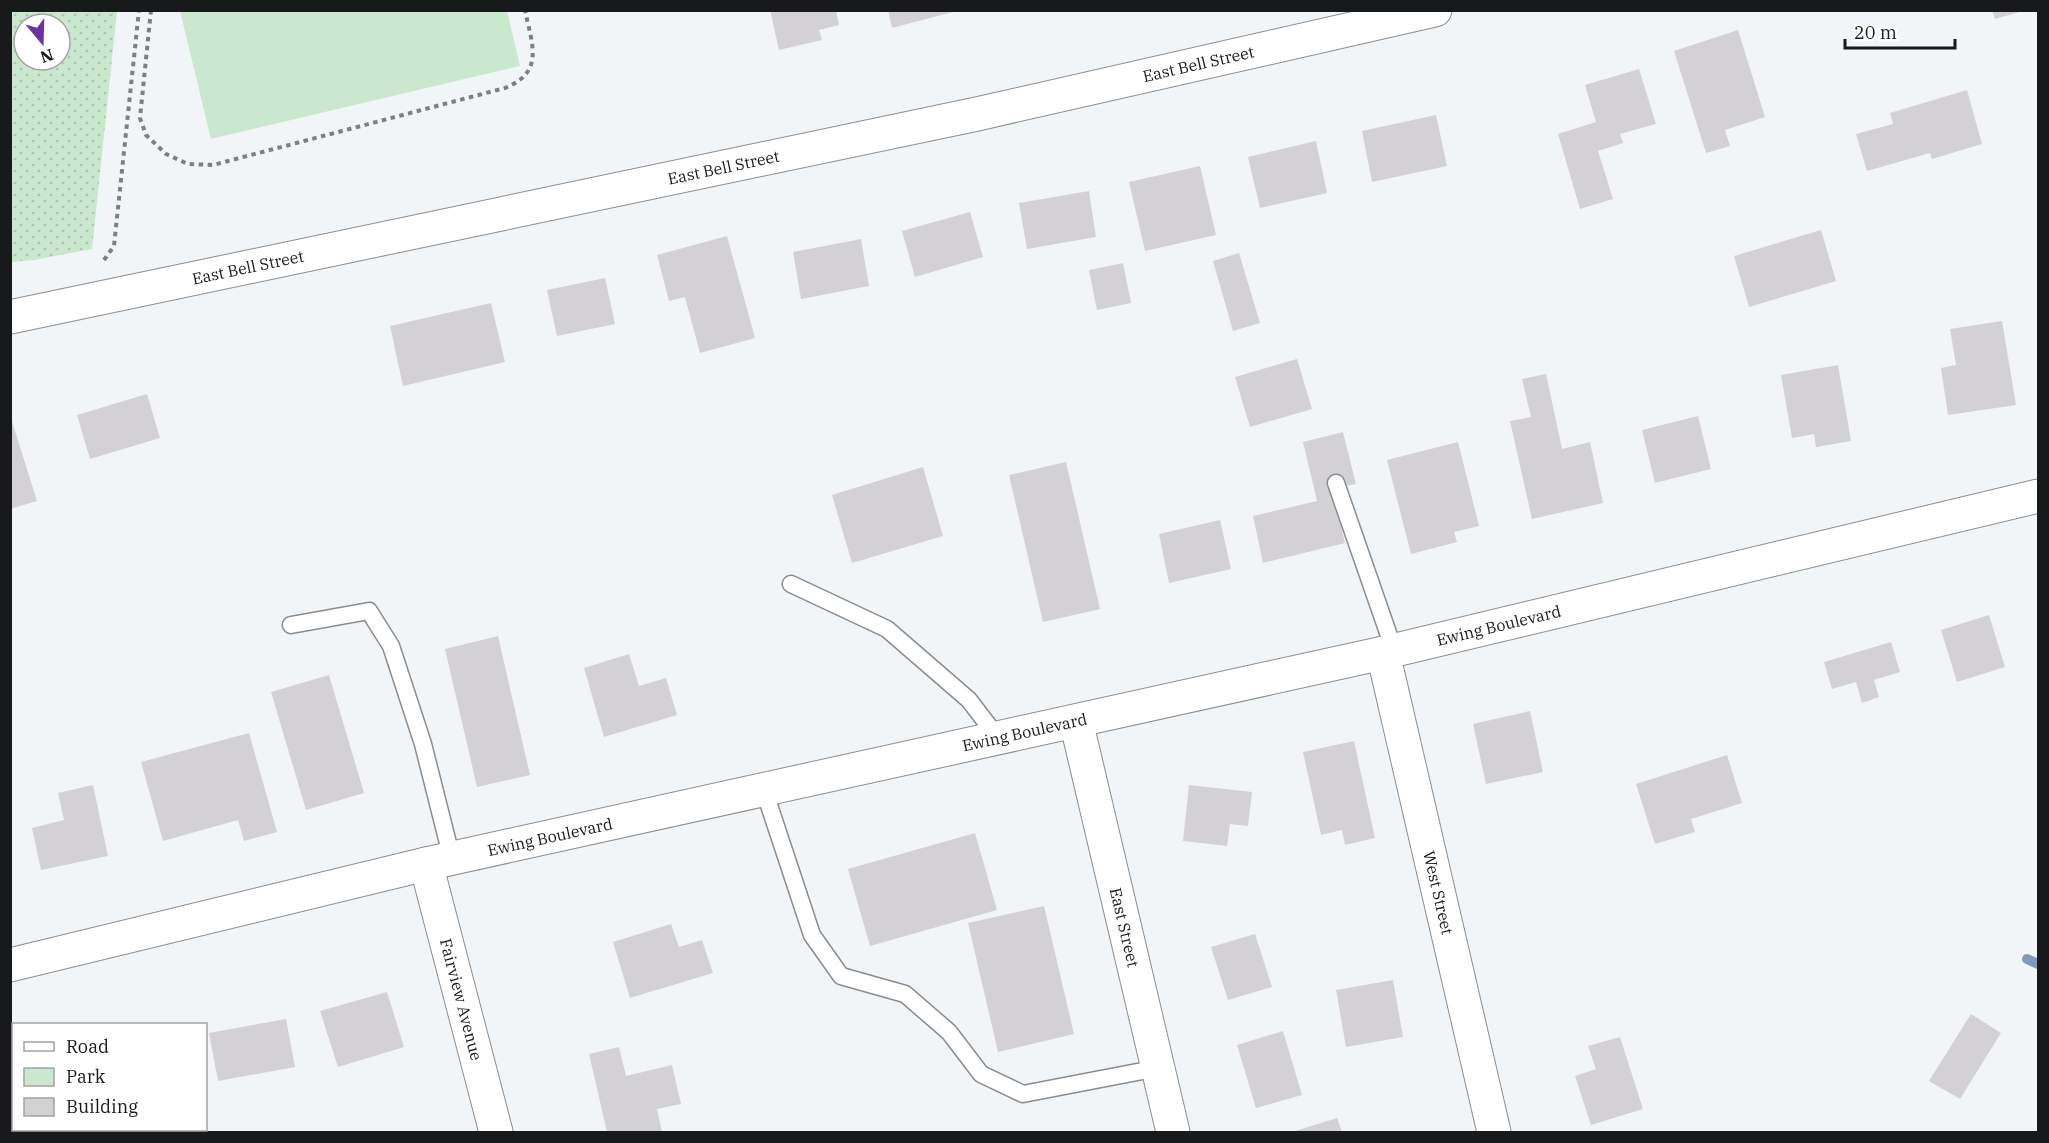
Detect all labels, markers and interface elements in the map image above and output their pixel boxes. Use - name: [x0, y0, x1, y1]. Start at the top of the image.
- north arrow: [12, 12, 72, 72]
- scale bar: [1845, 12, 1954, 50]
- text: 20 m: [1854, 21, 1897, 44]
- street label: East Bell Street: [1141, 41, 1256, 86]
- text: N: [38, 45, 56, 68]
- street label: East Bell Street: [666, 146, 781, 189]
- street label: East Bell Street: [190, 246, 306, 289]
- street label: Ewing Boulevard: [1434, 601, 1563, 650]
- street label: Ewing Boulevard: [960, 709, 1089, 756]
- street label: Ewing Boulevard: [486, 813, 615, 860]
- street label: West Street: [1419, 849, 1458, 937]
- street label: East Street: [1106, 886, 1144, 969]
- street label: Fairview Avenue: [436, 936, 487, 1063]
- legend: [12, 1023, 207, 1131]
- text: Road: [66, 1035, 109, 1058]
- text: Park: [66, 1065, 106, 1088]
- text: Building: [66, 1095, 138, 1118]

